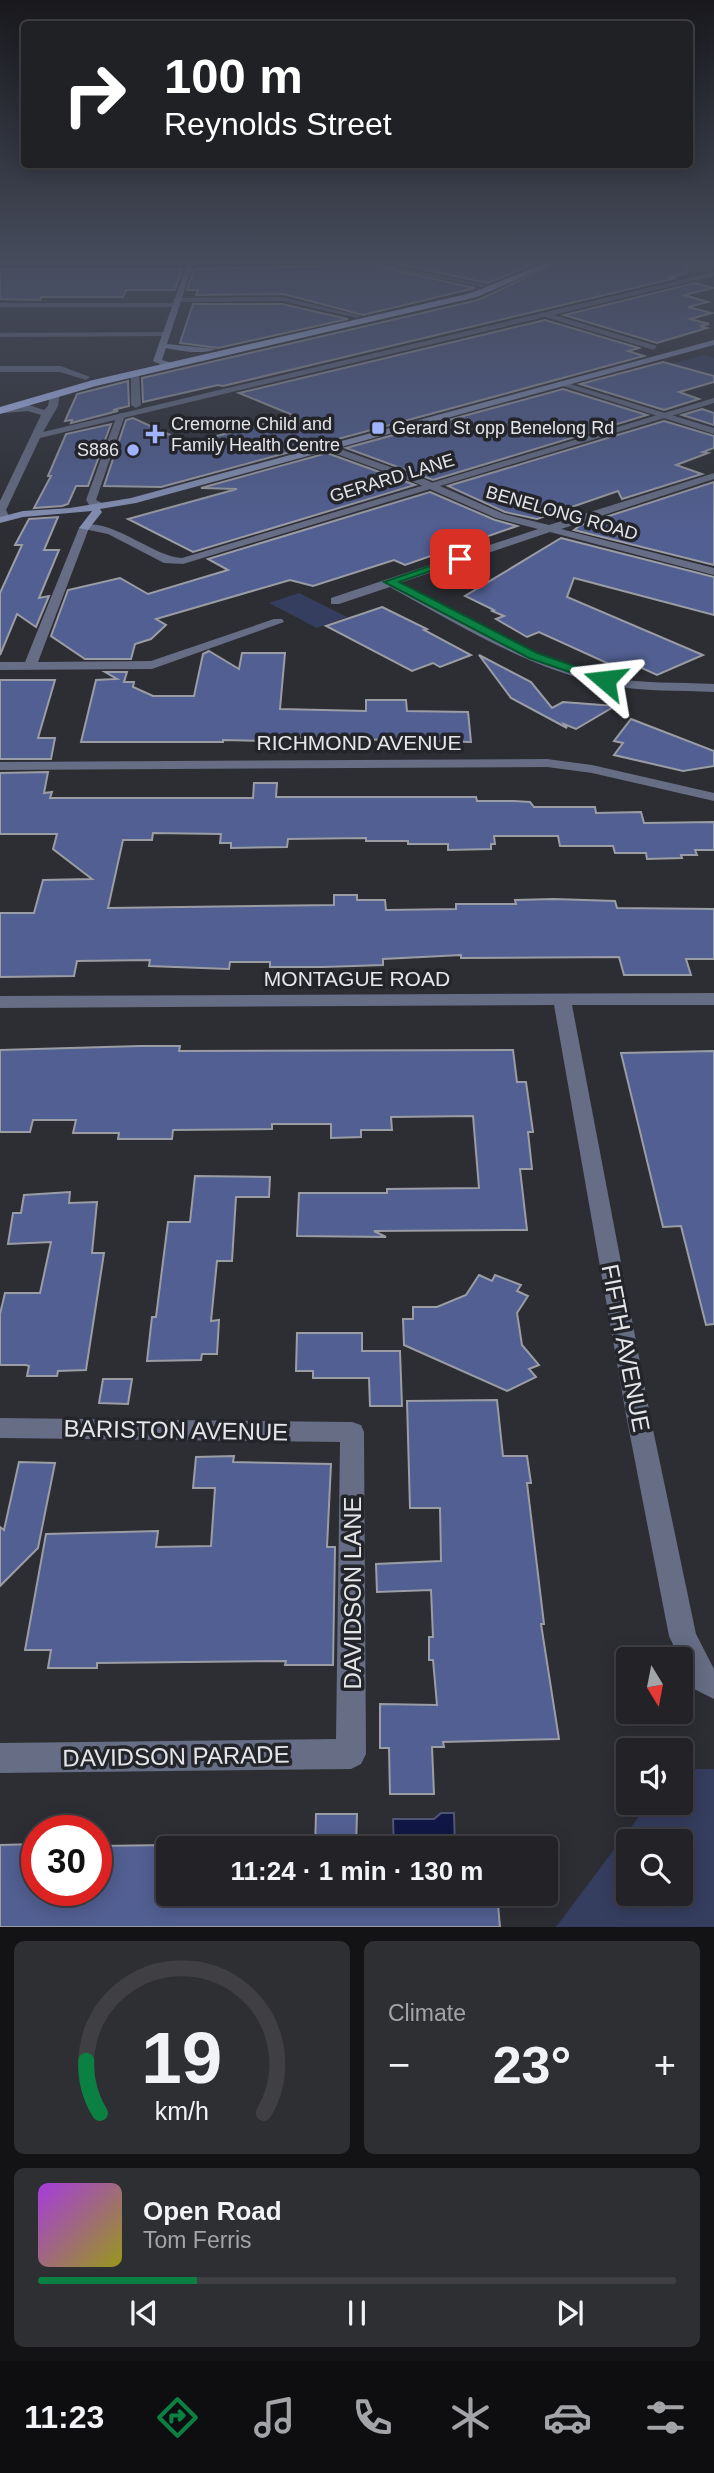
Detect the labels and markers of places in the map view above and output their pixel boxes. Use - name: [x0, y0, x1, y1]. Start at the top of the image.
- place label: Cremorne Child and Family Health Centre: [171, 414, 340, 455]
- place label: Gerard St opp Benelong Rd: [392, 418, 614, 438]
- marker: Gerard St opp Benelong Rd: [370, 420, 386, 436]
- marker: Cremorne Child and Family Health Centre: [145, 424, 165, 444]
- place label: S886: [77, 440, 119, 460]
- marker: S886: [125, 442, 141, 458]
- pin: [430, 529, 490, 589]

